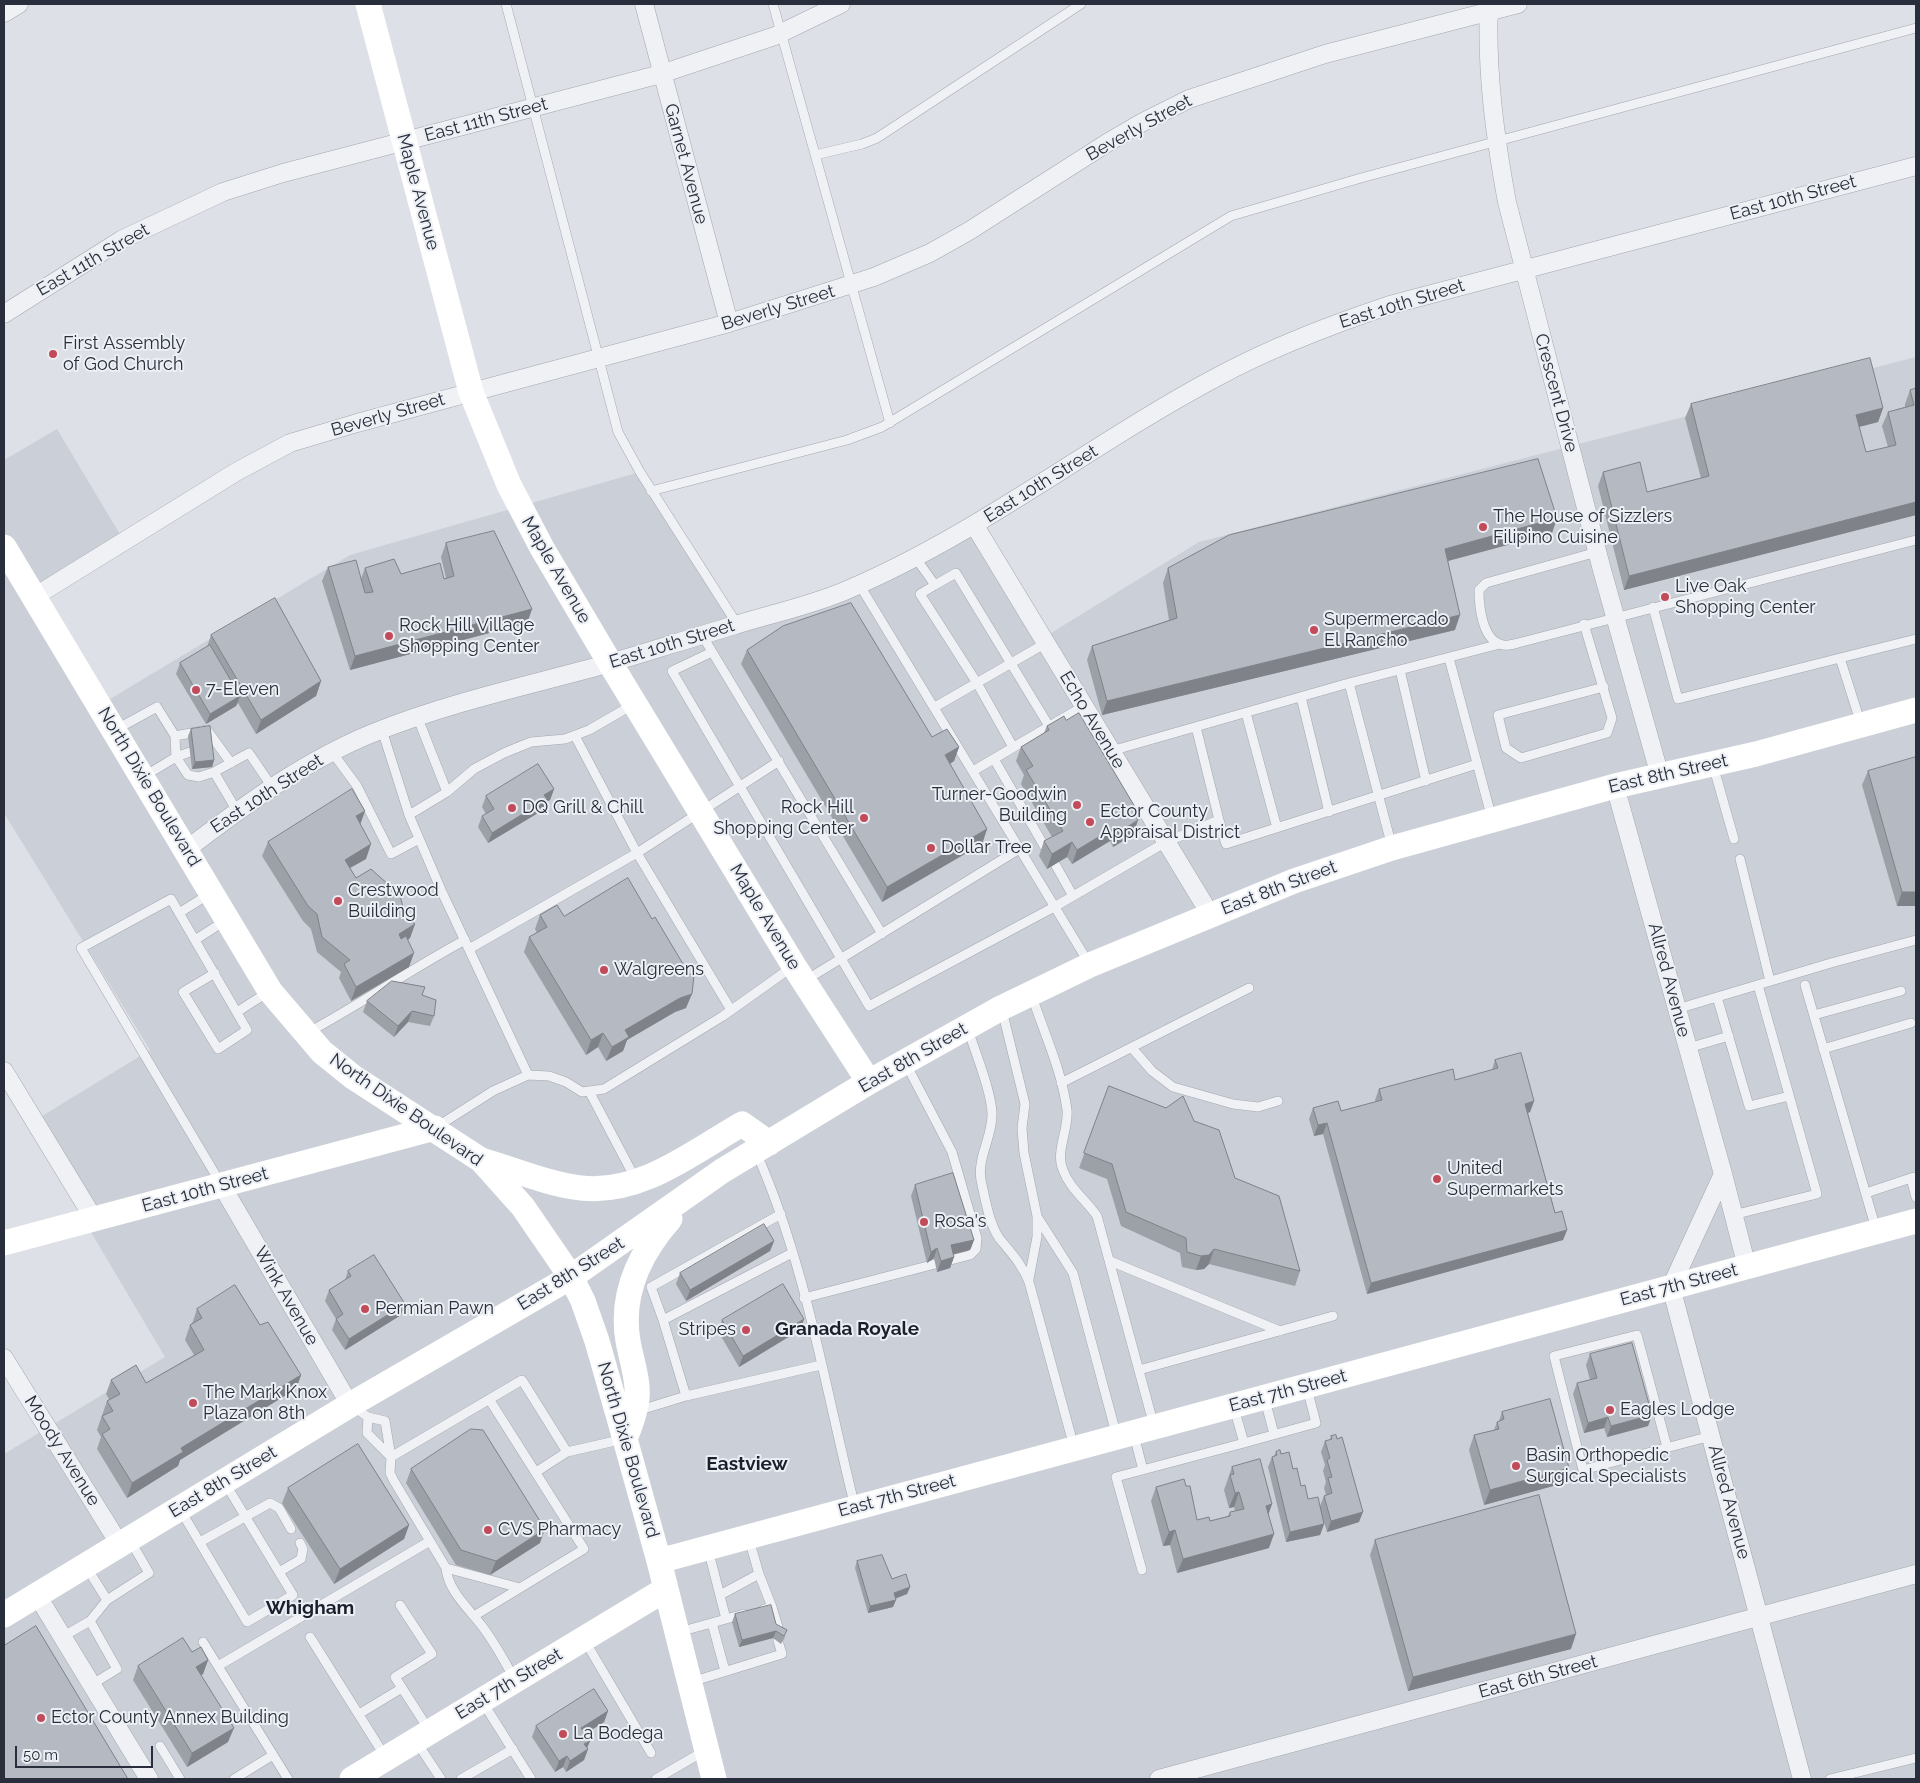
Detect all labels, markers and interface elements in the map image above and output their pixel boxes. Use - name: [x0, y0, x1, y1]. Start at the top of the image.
- street label: Beverly Street: [1082, 90, 1196, 166]
- street label: East 11th Street: [422, 93, 550, 147]
- street label: Garnet Avenue: [660, 101, 712, 227]
- street label: Maple Avenue: [392, 131, 444, 253]
- street label: East 10th Street: [1728, 171, 1858, 225]
- street label: East 11th Street: [33, 219, 153, 301]
- street label: East 10th Street: [1337, 275, 1467, 333]
- street label: Beverly Street: [719, 281, 837, 335]
- street label: Crescent Drive: [1530, 331, 1582, 455]
- place label: First Assembly of God Church: [63, 333, 185, 376]
- marker: First Assembly of God Church: [47, 348, 59, 360]
- street label: Beverly Street: [329, 388, 447, 442]
- street label: East 10th Street: [980, 440, 1102, 528]
- place label: The House of Sizzlers Filipino Cuisine: [1493, 506, 1672, 548]
- street label: Maple Avenue: [517, 513, 595, 627]
- marker: The House of Sizzlers Filipino Cuisine: [1477, 521, 1489, 533]
- place label: Live Oak Shopping Center: [1675, 576, 1816, 618]
- marker: Live Oak Shopping Center: [1659, 591, 1671, 603]
- place label: Supermercado El Rancho: [1324, 609, 1448, 652]
- place label: Rock Hill Village Shopping Center: [399, 615, 540, 658]
- street label: East 10th Street: [607, 615, 737, 673]
- marker: Supermercado El Rancho: [1308, 624, 1320, 636]
- marker: Rock Hill Village Shopping Center: [383, 630, 395, 642]
- street label: Echo Avenue: [1055, 667, 1129, 773]
- place label: 7-Eleven: [206, 679, 279, 701]
- marker: 7-Eleven: [190, 684, 202, 696]
- street label: North Dixie Boulevard: [93, 703, 205, 871]
- street label: East 10th Street: [207, 750, 327, 838]
- street label: East 8th Street: [1606, 750, 1730, 798]
- place label: Turner-Goodwin Building: [932, 784, 1067, 826]
- place label: DQ Grill & Chill: [522, 797, 644, 819]
- place label: Rock Hill Shopping Center: [713, 797, 854, 840]
- marker: Turner-Goodwin Building: [1071, 799, 1083, 811]
- place label: Ector County Appraisal District: [1100, 801, 1240, 844]
- marker: DQ Grill & Chill: [506, 802, 518, 814]
- marker: Rock Hill Shopping Center: [858, 812, 870, 824]
- marker: Ector County Appraisal District: [1084, 816, 1096, 828]
- place label: Dollar Tree: [941, 837, 1032, 859]
- marker: Dollar Tree: [925, 842, 937, 854]
- street label: East 8th Street: [1218, 856, 1340, 920]
- street label: Maple Avenue: [725, 860, 805, 974]
- place label: Crestwood Building: [348, 880, 439, 922]
- marker: Crestwood Building: [332, 895, 344, 907]
- street label: Allred Avenue: [1643, 920, 1695, 1040]
- place label: Walgreens: [614, 959, 704, 981]
- marker: Walgreens: [598, 964, 610, 976]
- street label: East 8th Street: [855, 1018, 971, 1098]
- street label: North Dixie Boulevard: [325, 1049, 487, 1171]
- place label: United Supermarkets: [1447, 1158, 1564, 1200]
- street label: East 10th Street: [140, 1163, 270, 1217]
- marker: United Supermarkets: [1431, 1173, 1443, 1185]
- place label: Rosa's: [934, 1211, 986, 1233]
- marker: Rosa's: [918, 1216, 930, 1228]
- street label: East 8th Street: [514, 1233, 628, 1315]
- street label: Wink Avenue: [249, 1243, 323, 1349]
- street label: East 7th Street: [1618, 1259, 1740, 1311]
- place label: Permian Pawn: [375, 1298, 494, 1320]
- marker: Permian Pawn: [359, 1303, 371, 1315]
- district label: Granada Royale: [775, 1318, 919, 1340]
- place label: Stripes: [679, 1319, 736, 1341]
- marker: Stripes: [740, 1324, 752, 1336]
- street label: North Dixie Boulevard: [593, 1360, 663, 1540]
- street label: East 7th Street: [1227, 1365, 1349, 1417]
- place label: The Mark Knox Plaza on 8th: [203, 1382, 327, 1425]
- street label: Moody Avenue: [20, 1392, 104, 1510]
- marker: The Mark Knox Plaza on 8th: [187, 1397, 199, 1409]
- place label: Eagles Lodge: [1620, 1399, 1734, 1421]
- marker: Eagles Lodge: [1604, 1404, 1616, 1416]
- street label: East 8th Street: [165, 1441, 281, 1523]
- street label: Allred Avenue: [1703, 1442, 1755, 1562]
- place label: Basin Orthopedic Surgical Specialists: [1526, 1445, 1686, 1488]
- district label: Eastview: [706, 1453, 788, 1475]
- marker: Basin Orthopedic Surgical Specialists: [1510, 1460, 1522, 1472]
- street label: East 7th Street: [836, 1470, 958, 1522]
- place label: CVS Pharmacy: [498, 1519, 621, 1541]
- marker: CVS Pharmacy: [482, 1524, 494, 1536]
- district label: Whigham: [266, 1597, 354, 1619]
- street label: East 7th Street: [452, 1644, 566, 1724]
- street label: East 6th Street: [1476, 1651, 1600, 1703]
- place label: Ector County Annex Building: [51, 1707, 289, 1729]
- marker: Ector County Annex Building: [35, 1712, 47, 1724]
- place label: La Bodega: [573, 1723, 663, 1745]
- marker: La Bodega: [557, 1728, 569, 1740]
- scale bar: [18, 1736, 155, 1768]
- text: 50 m: [23, 1746, 58, 1764]

